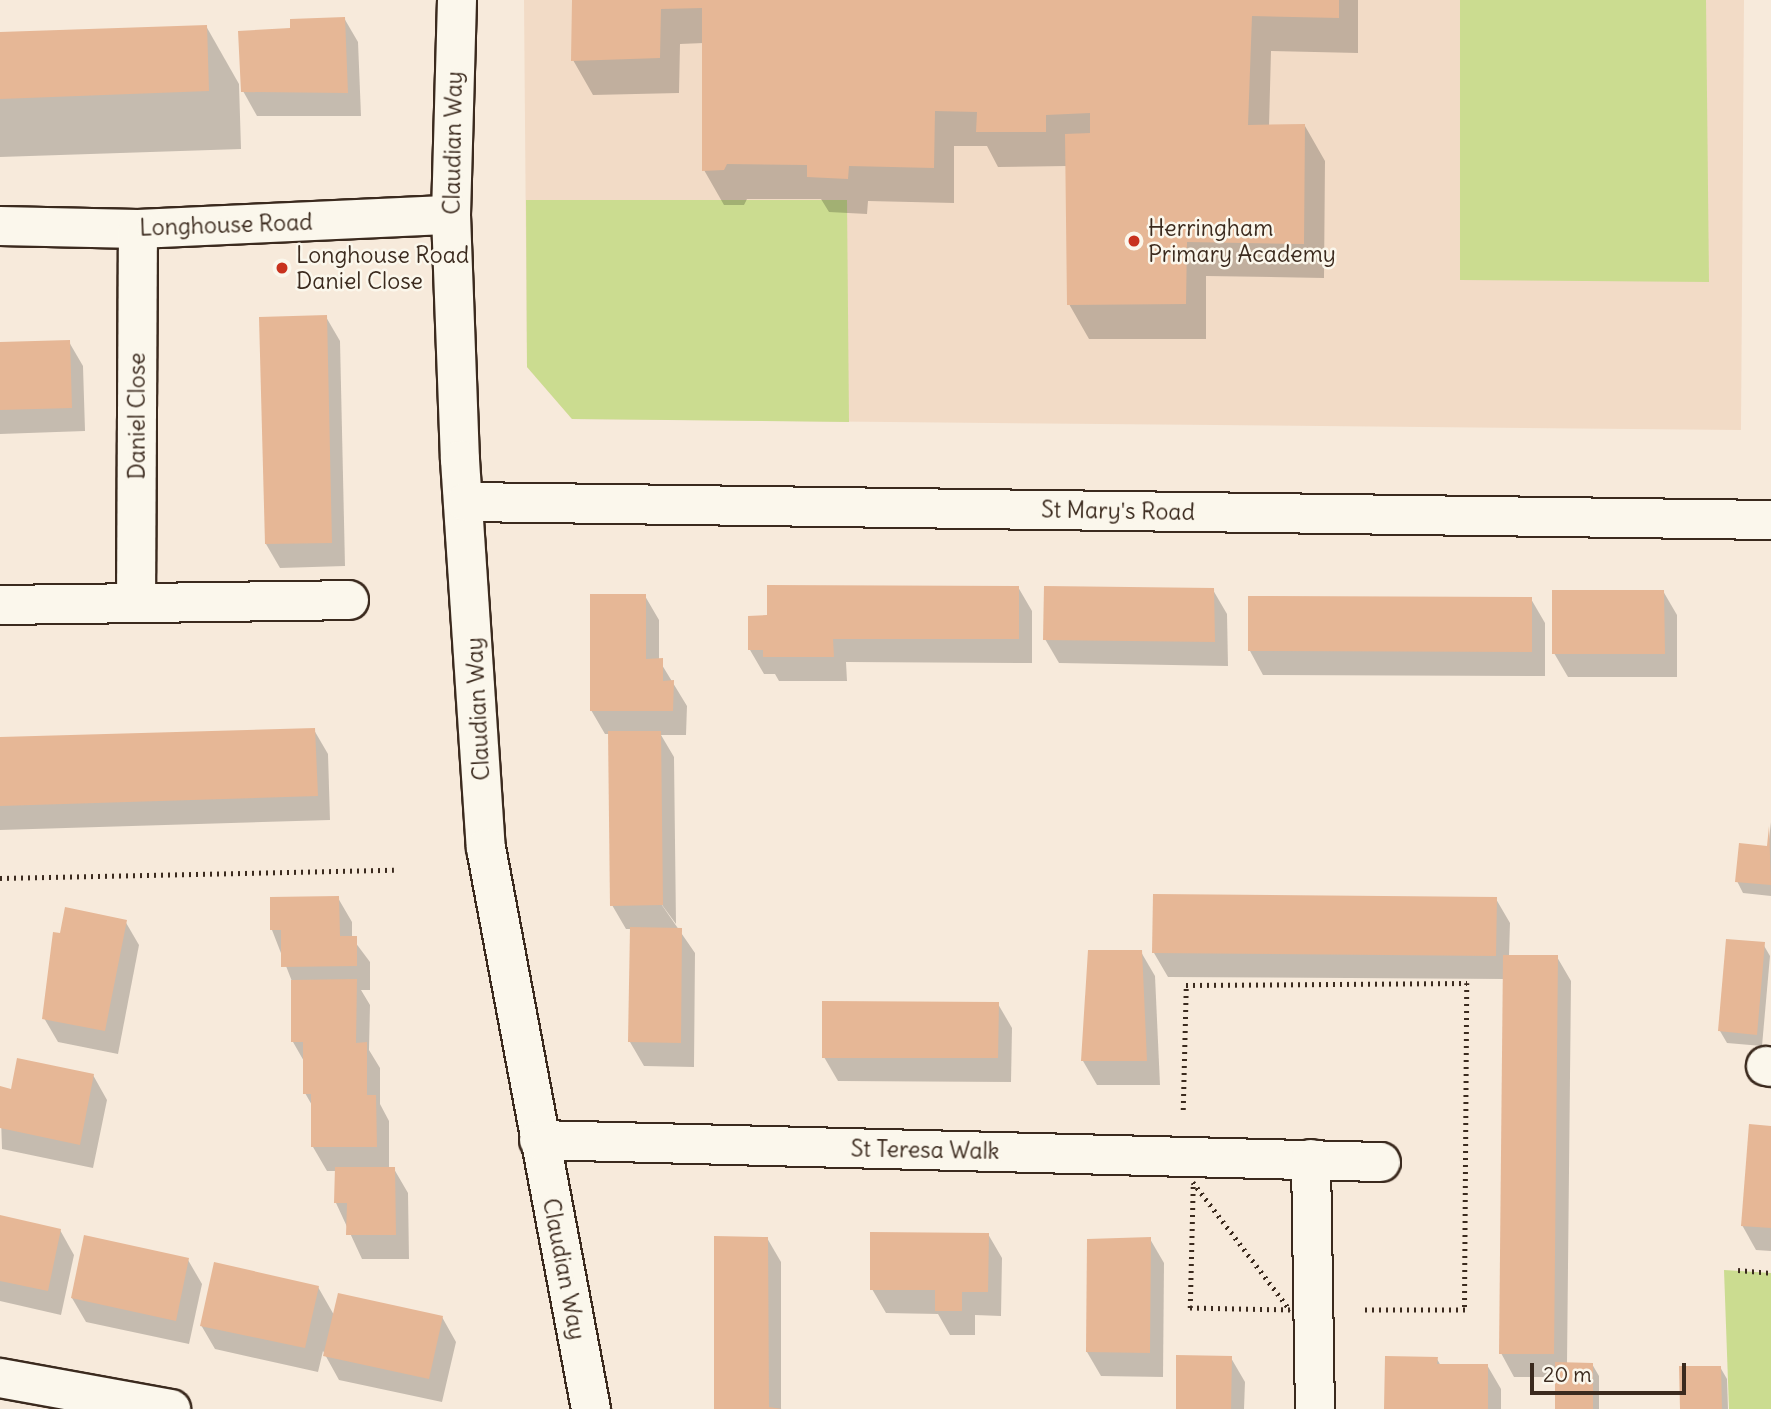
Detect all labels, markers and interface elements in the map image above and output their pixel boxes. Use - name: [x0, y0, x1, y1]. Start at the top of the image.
- street label: Claudian Way: [438, 71, 468, 215]
- street label: Longhouse Road: [139, 208, 313, 242]
- place label: Herringham Primary Academy: [1148, 214, 1336, 268]
- marker: Herringham Primary Academy: [1126, 233, 1142, 249]
- place label: Longhouse Road Daniel Close: [296, 241, 469, 295]
- marker: Longhouse Road Daniel Close: [274, 260, 290, 276]
- street label: Daniel Close: [123, 352, 151, 480]
- street label: St Mary's Road: [1041, 496, 1195, 526]
- street label: Claudian Way: [460, 637, 496, 781]
- street label: St Teresa Walk: [850, 1135, 1000, 1165]
- street label: Claudian Way: [537, 1196, 591, 1342]
- scale bar: [1533, 1350, 1689, 1394]
- text: 20 m: [1543, 1361, 1592, 1388]

